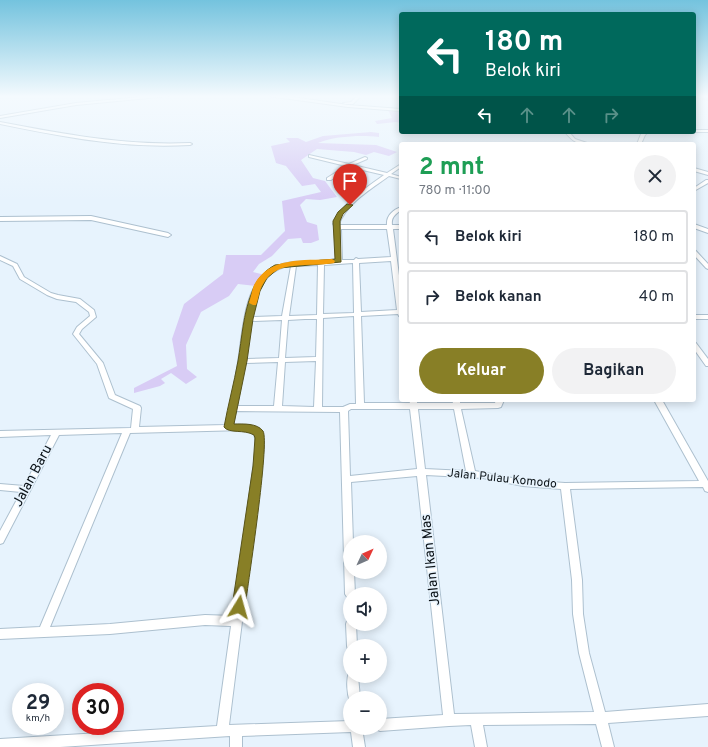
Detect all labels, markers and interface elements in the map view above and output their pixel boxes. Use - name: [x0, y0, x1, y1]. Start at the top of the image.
- text: 180 m: [485, 25, 563, 61]
- icon: left: [419, 28, 471, 80]
- text: Belok kiri: [485, 60, 561, 83]
- icon: left: [474, 104, 496, 126]
- icon: ahead: [516, 104, 538, 126]
- icon: ahead: [558, 104, 580, 126]
- icon: right: [600, 104, 622, 126]
- text: 2 mnt: [419, 153, 484, 183]
- button: close: [634, 155, 676, 197]
- pin: [333, 164, 367, 205]
- icon: arrive: [339, 170, 361, 192]
- text: 780 m · 11:00: [419, 183, 491, 199]
- icon: left: [421, 226, 443, 248]
- text: Belok kiri: [455, 228, 522, 247]
- text: 180 m: [634, 228, 674, 247]
- icon: right: [421, 286, 443, 308]
- text: Belok kanan: [455, 288, 542, 307]
- text: 40 m: [639, 288, 674, 307]
- button: Keluar: [419, 348, 544, 394]
- button: Bagikan: [552, 348, 676, 394]
- street label: Jalan Baru: [10, 442, 56, 510]
- street label: Jalan Pulau Komodo: [446, 465, 558, 493]
- street label: Jalan Ikan Mas: [418, 513, 444, 607]
- north arrow: [343, 535, 387, 579]
- map controls: [343, 535, 387, 735]
- position arrow: [218, 586, 260, 628]
- button: sound: [343, 587, 387, 631]
- button: +: [343, 639, 387, 683]
- speed limit sign: 30: [72, 683, 124, 735]
- text: 29: [26, 691, 50, 717]
- button: −: [343, 691, 387, 735]
- text: km/h: [26, 712, 50, 725]

